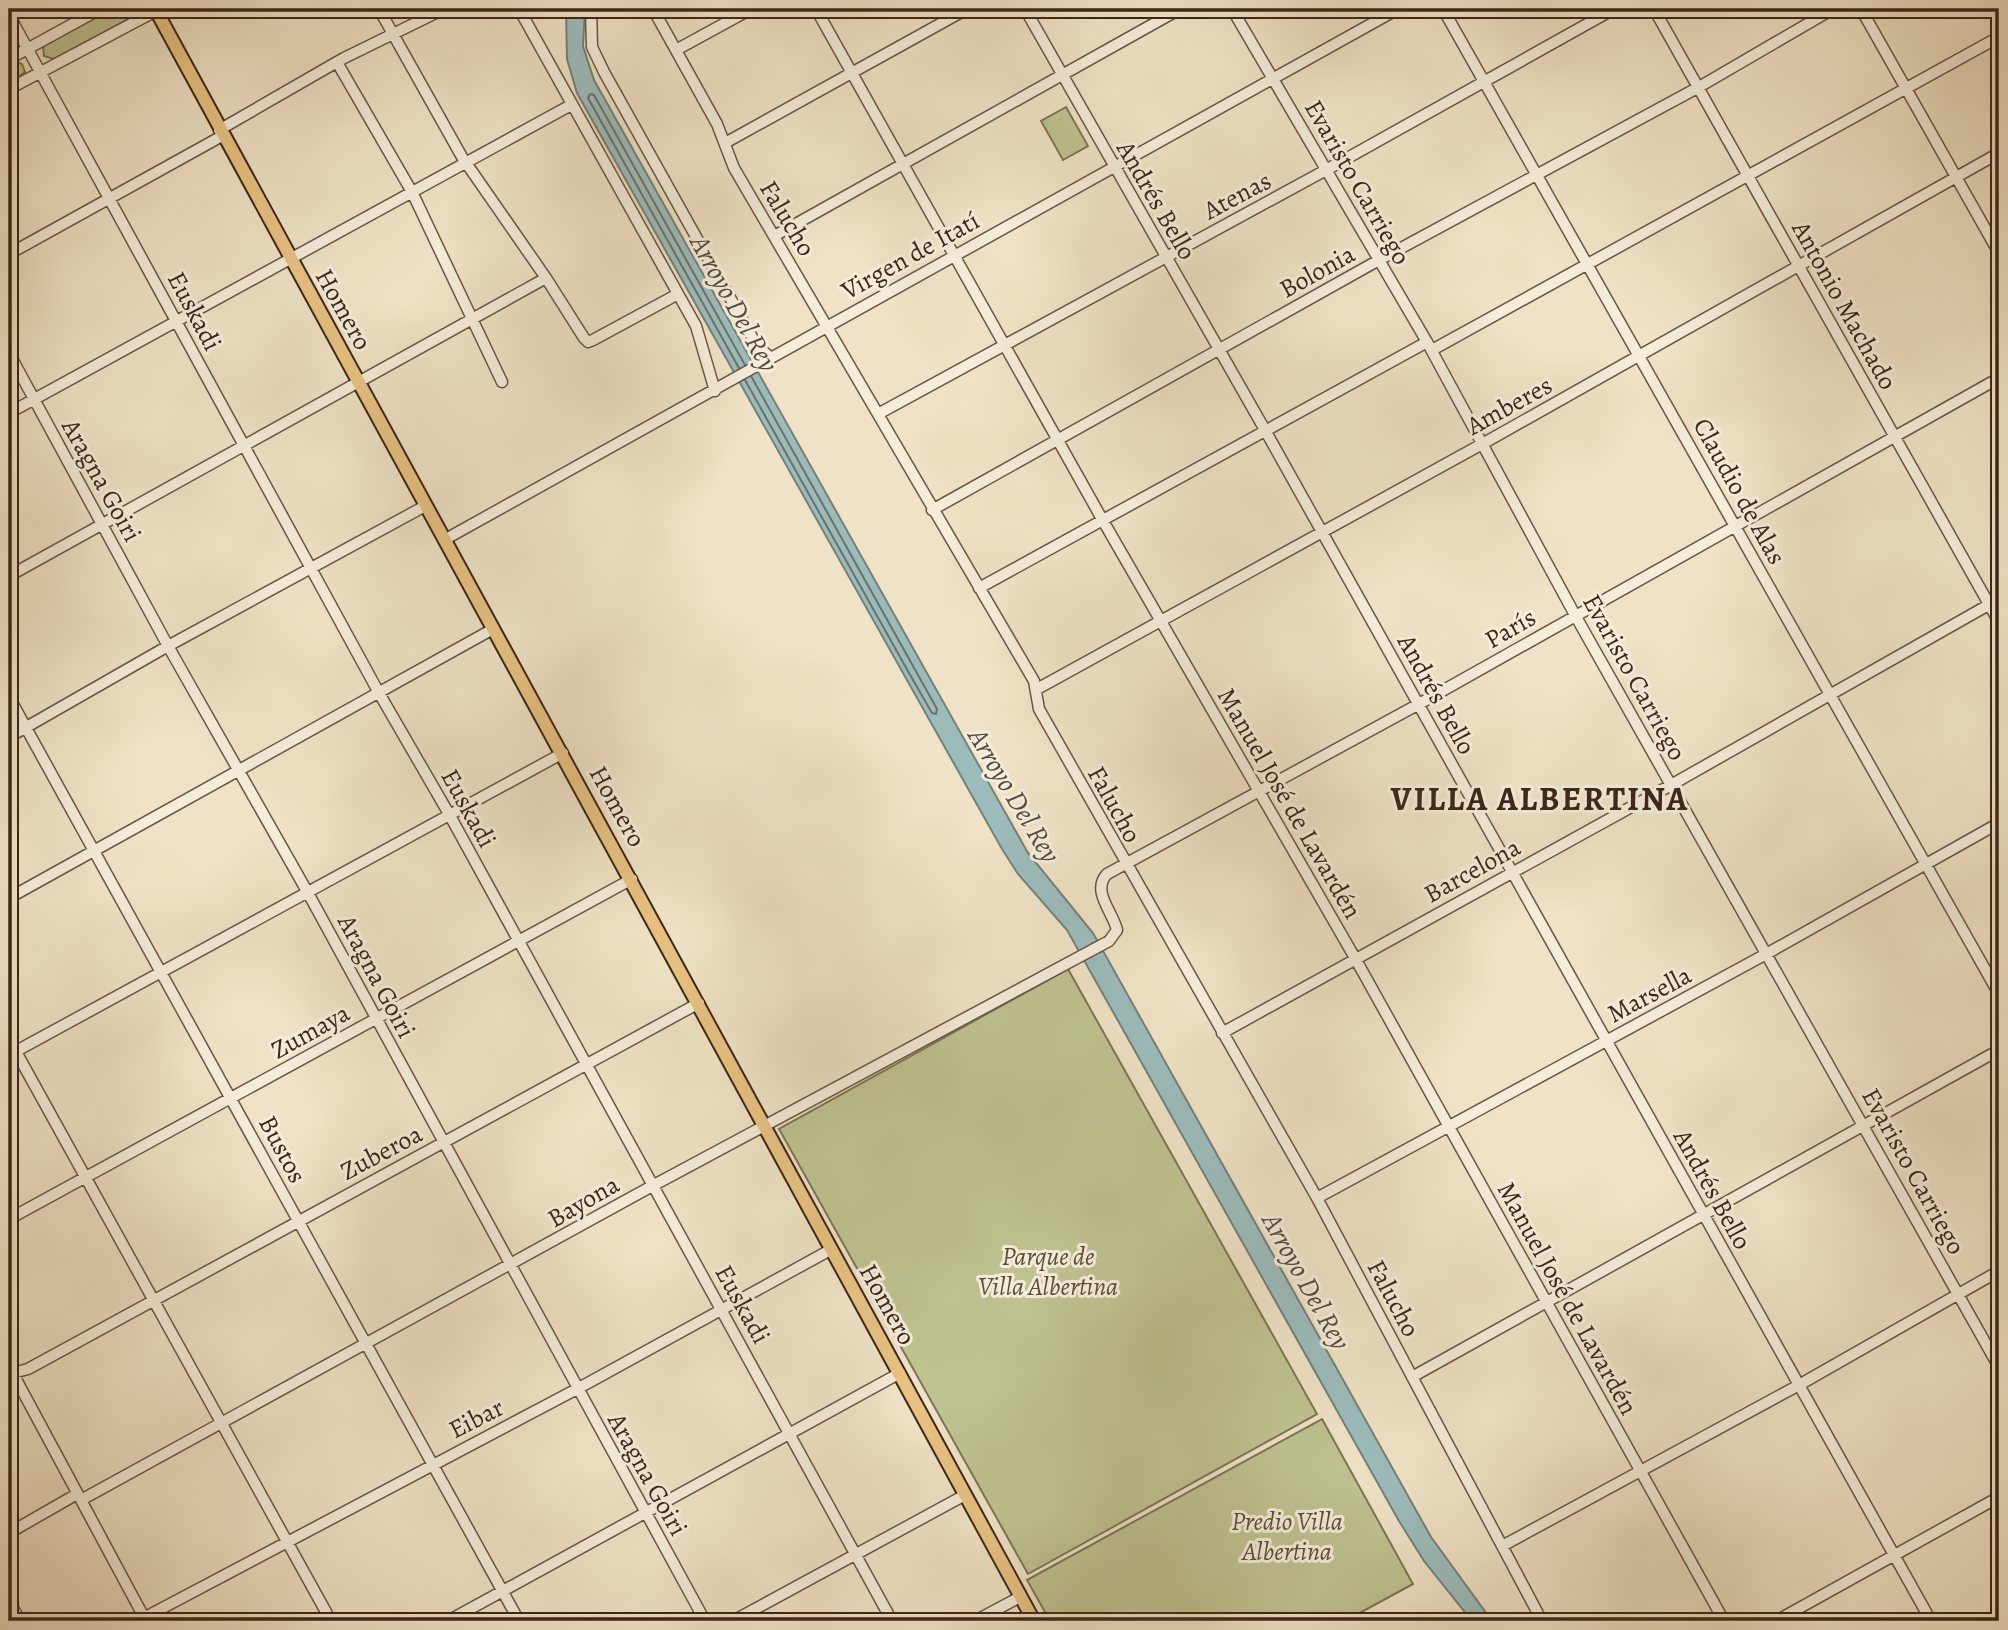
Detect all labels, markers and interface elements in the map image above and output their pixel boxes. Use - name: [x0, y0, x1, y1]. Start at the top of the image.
- street label: Evaristo Carriego: [1296, 93, 1419, 271]
- street label: Andrés Bello: [1108, 133, 1205, 266]
- street label: Atenas: [1196, 163, 1277, 228]
- street label: Falucho: [751, 174, 824, 263]
- street label: Virgen de Itatí: [834, 203, 986, 308]
- street label: Antonio Machado: [1783, 214, 1905, 396]
- water label: Arroyo Del Rey: [680, 226, 787, 379]
- street label: Bolonia: [1273, 236, 1361, 306]
- street label: Homero: [307, 262, 380, 356]
- street label: Euskadi: [159, 265, 230, 357]
- street label: Amberes: [1459, 368, 1558, 444]
- street label: Aragna Goiri: [53, 412, 150, 548]
- street label: Claudio de Alas: [1685, 412, 1794, 571]
- street label: Evaristo Carriego: [1574, 588, 1695, 767]
- street label: París: [1478, 600, 1542, 657]
- street label: Andrés Bello: [1389, 627, 1484, 761]
- street label: Manuel José de Lavardén: [1209, 681, 1370, 925]
- water label: Arroyo Del Rey: [958, 719, 1069, 870]
- street label: Homero: [581, 759, 654, 853]
- street label: Falucho: [1079, 760, 1150, 849]
- street label: Euskadi: [433, 763, 505, 854]
- district label: VILLA ALBERTINA: [1390, 776, 1689, 821]
- street label: Barcelona: [1418, 830, 1527, 911]
- street label: Aragna Goiri: [329, 907, 424, 1044]
- street label: Marsella: [1601, 958, 1698, 1031]
- street label: Zumaya: [265, 995, 356, 1067]
- street label: Evaristo Carriego: [1853, 1082, 1974, 1261]
- street label: Bustos: [250, 1109, 315, 1189]
- street label: Zuberoa: [334, 1116, 428, 1189]
- street label: Andrés Bello: [1665, 1122, 1760, 1256]
- street label: Bayona: [541, 1167, 626, 1236]
- street label: Manuel José de Lavardén: [1489, 1175, 1646, 1421]
- water label: Arroyo Del Rey: [1252, 1204, 1359, 1357]
- park label: Parque de Villa Albertina: [978, 1239, 1118, 1304]
- street label: Falucho: [1359, 1254, 1428, 1343]
- street label: Homero: [851, 1257, 924, 1351]
- street label: Euskadi: [707, 1259, 779, 1350]
- street label: Eibar: [443, 1390, 510, 1447]
- street label: Aragna Goiri: [599, 1406, 696, 1542]
- park label: Predio Villa Albertina: [1231, 1504, 1343, 1569]

